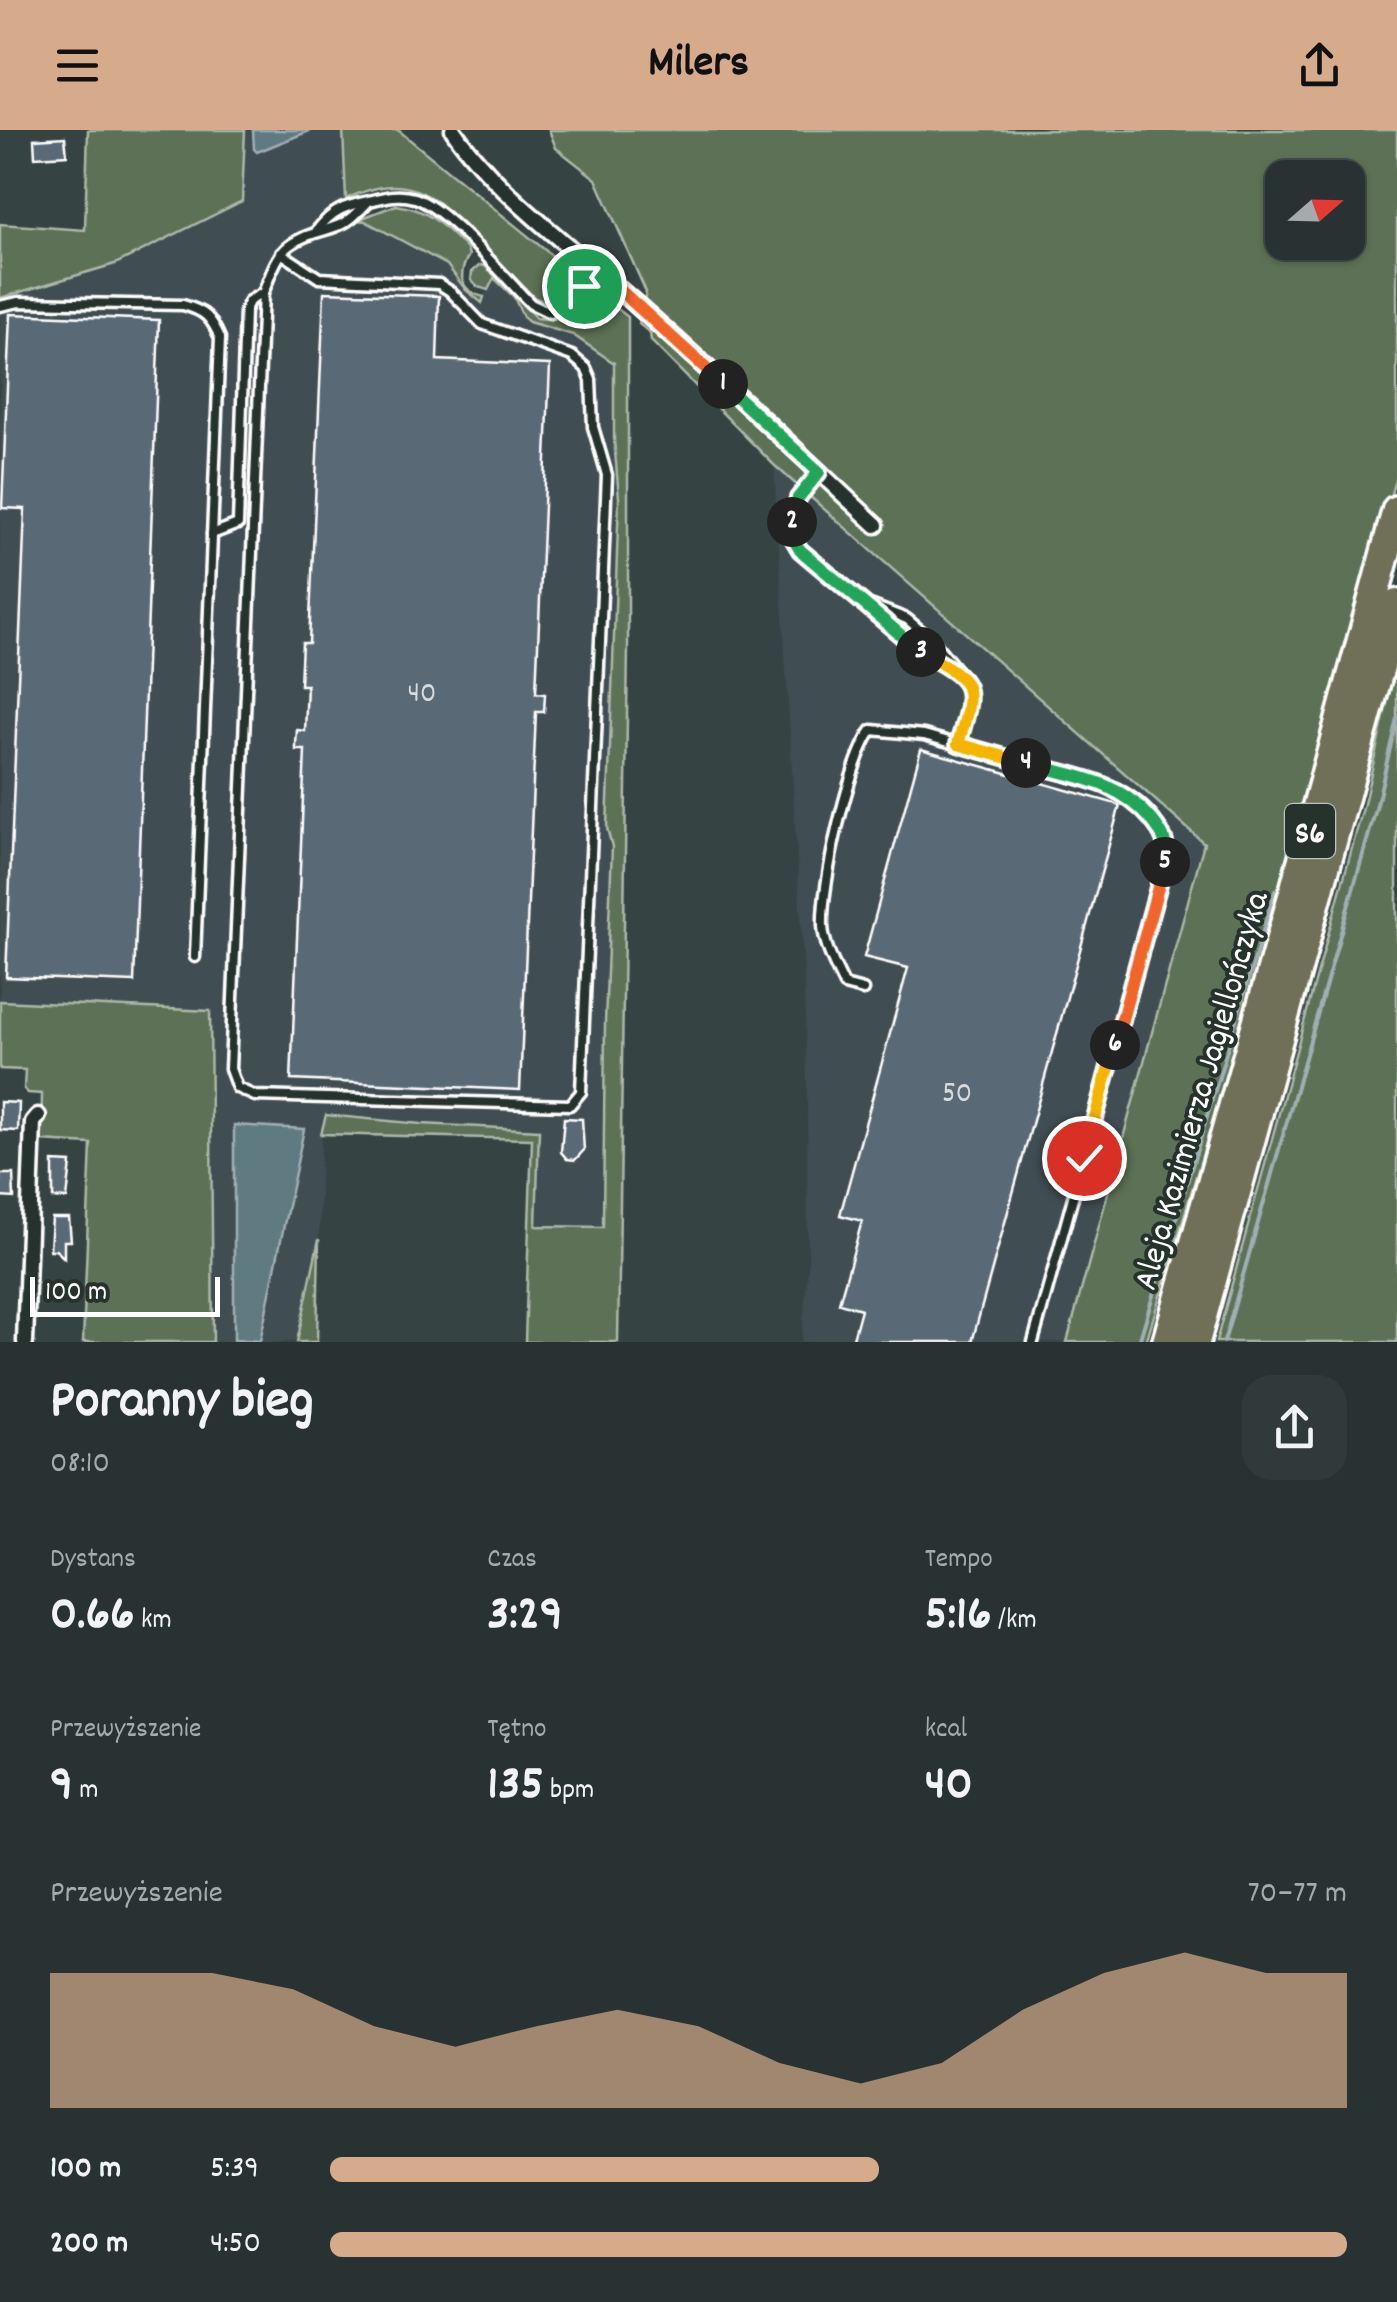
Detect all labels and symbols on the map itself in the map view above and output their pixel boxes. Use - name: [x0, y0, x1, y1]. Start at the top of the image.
- north arrow: [1265, 160, 1365, 260]
- pin: [542, 244, 627, 329]
- pin: 1: [698, 359, 748, 409]
- pin: 2: [767, 497, 817, 547]
- pin: 3: [896, 627, 946, 677]
- house number: 40: [408, 674, 436, 717]
- pin: 4: [1001, 738, 1051, 788]
- road number: S6: [1285, 804, 1335, 858]
- pin: 5: [1140, 837, 1190, 887]
- street label: Aleja Kazimierza Jagiellończyka: [1123, 886, 1285, 1296]
- pin: 6: [1090, 1020, 1140, 1070]
- house number: 50: [942, 1074, 972, 1117]
- pin: [1042, 1116, 1127, 1201]
- scale bar: [30, 1272, 220, 1316]

